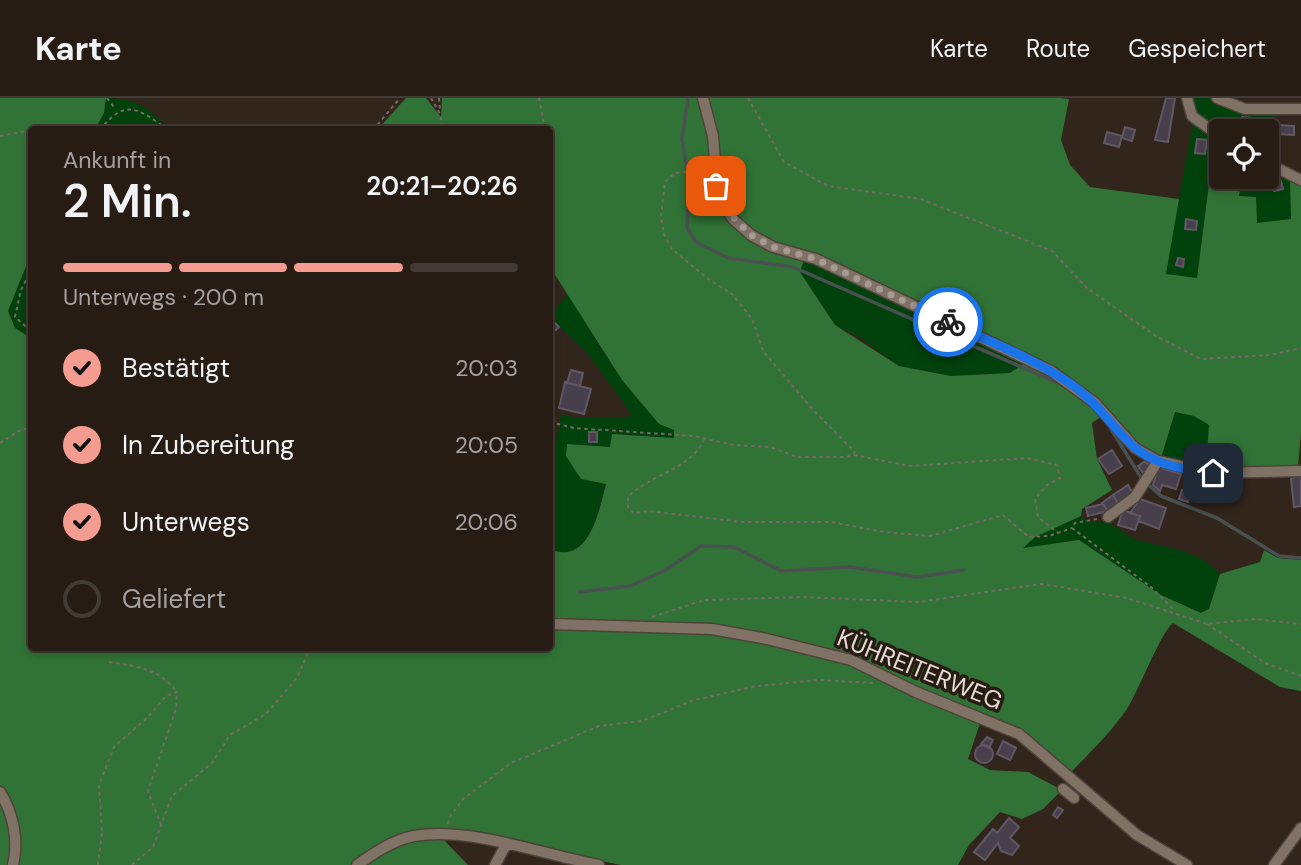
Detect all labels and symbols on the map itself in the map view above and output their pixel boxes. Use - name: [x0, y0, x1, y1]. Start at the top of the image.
- pin: [686, 156, 746, 216]
- courier: [913, 287, 983, 357]
- pin: [1183, 443, 1243, 503]
- street label: KÜHREITERWEG: [833, 622, 1007, 716]

